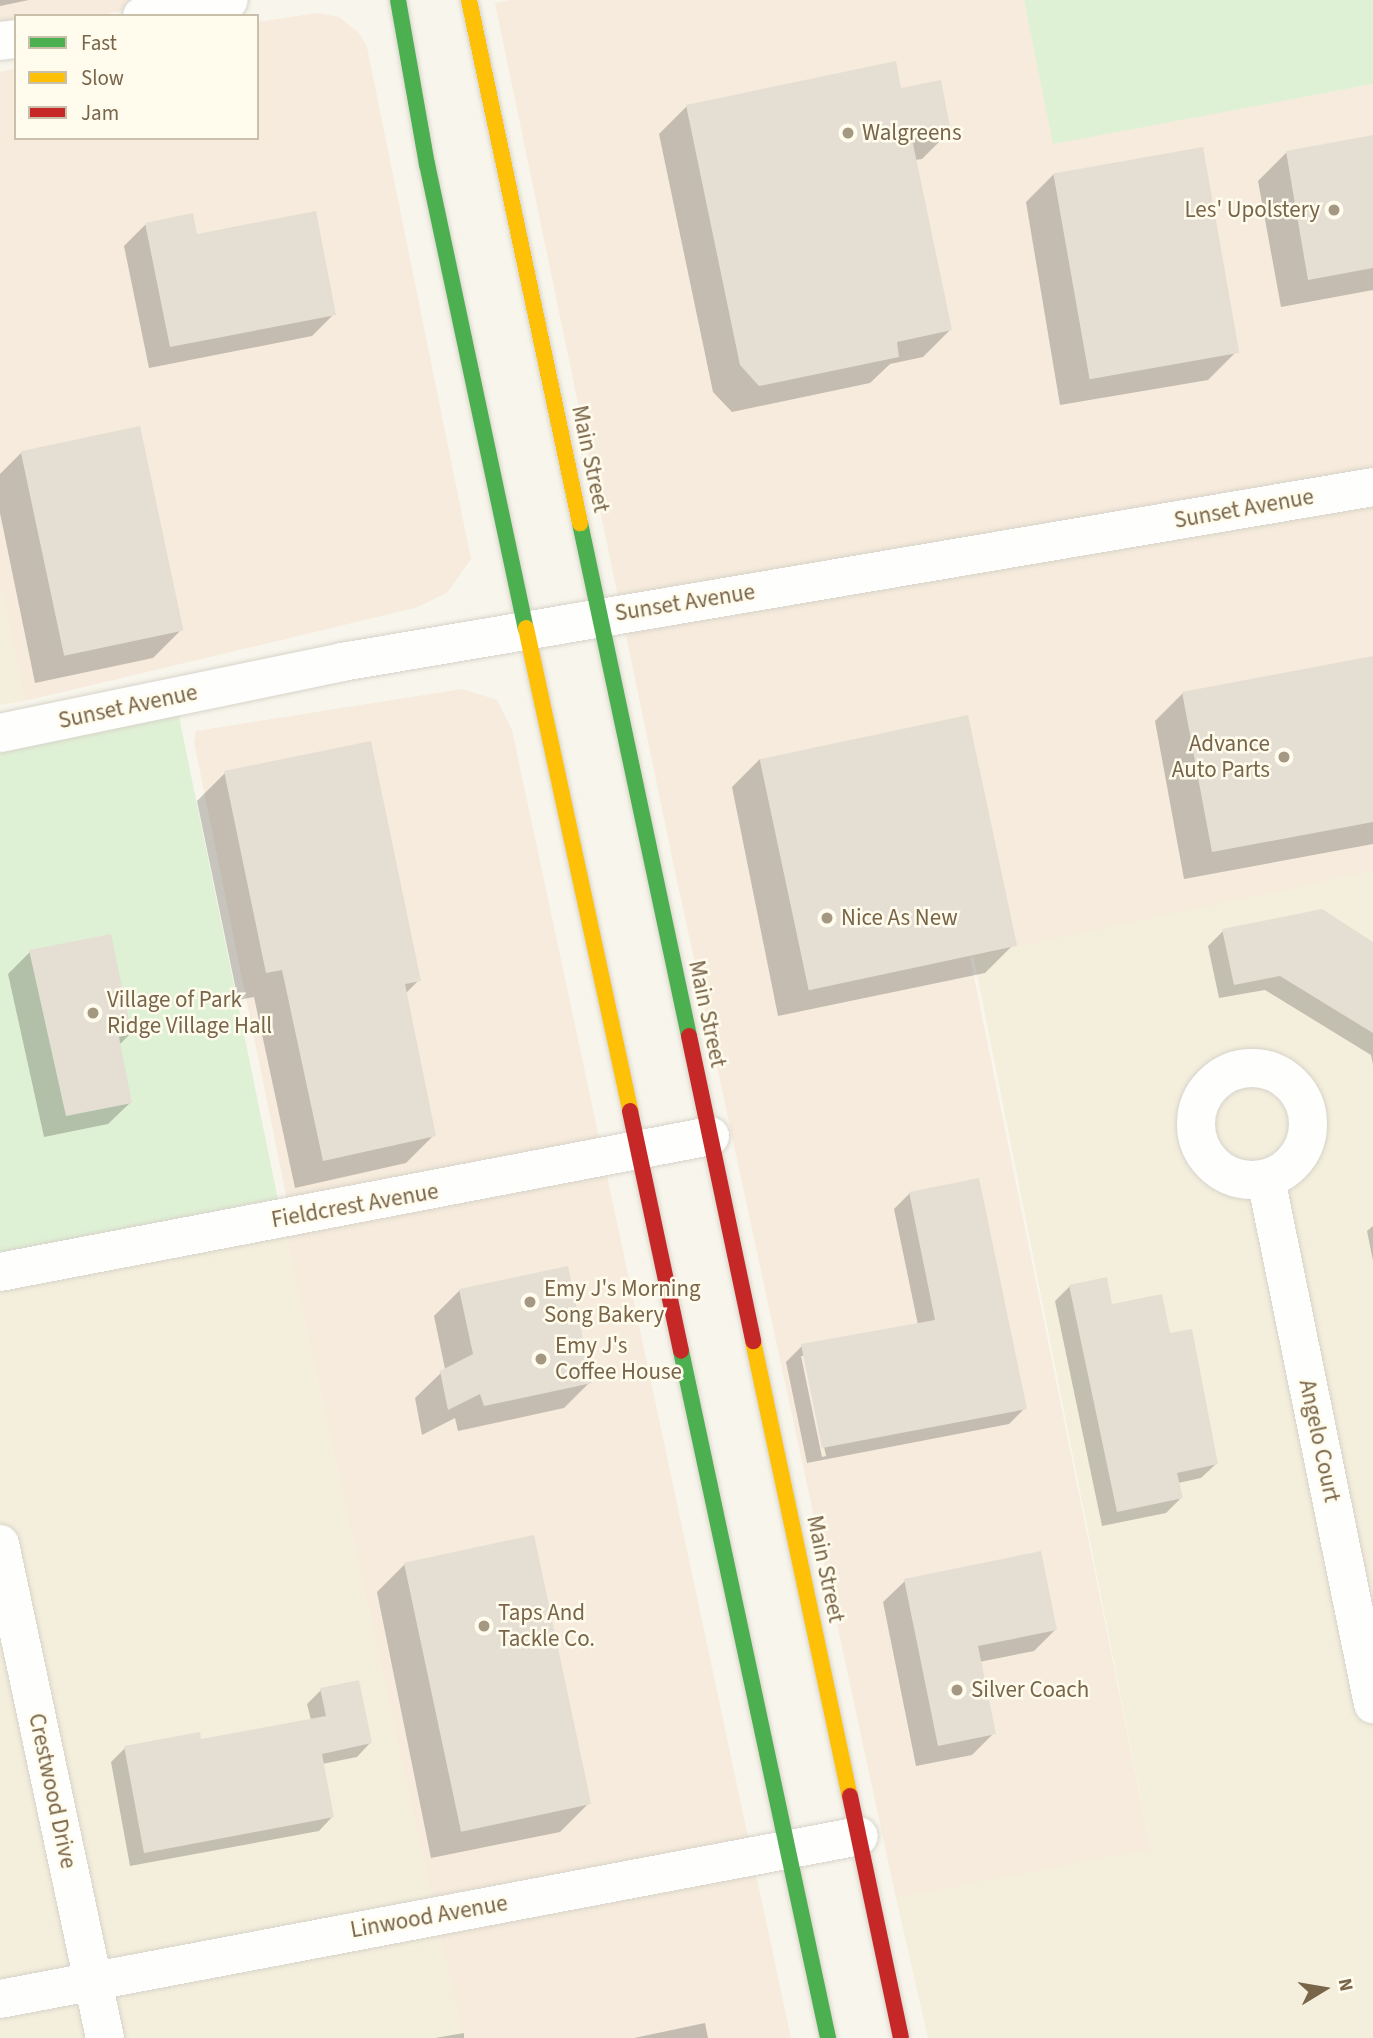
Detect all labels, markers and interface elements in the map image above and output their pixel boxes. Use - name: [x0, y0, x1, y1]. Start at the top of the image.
- legend: [14, 14, 259, 140]
- text: Fast: [81, 28, 117, 58]
- text: Slow: [81, 63, 124, 93]
- text: Jam: [81, 98, 119, 128]
- place label: Walgreens: [862, 119, 962, 147]
- marker: Walgreens: [840, 125, 856, 141]
- place label: Les' Upolstery: [1184, 196, 1320, 224]
- marker: Les' Upolstery: [1326, 202, 1342, 218]
- street label: Main Street: [565, 403, 615, 515]
- street label: Sunset Avenue: [1172, 483, 1316, 535]
- street label: Sunset Avenue: [613, 578, 757, 628]
- street label: Sunset Avenue: [56, 679, 200, 735]
- place label: Advance Auto Parts: [1172, 730, 1270, 784]
- marker: Advance Auto Parts: [1276, 749, 1292, 765]
- place label: Nice As New: [841, 904, 958, 932]
- marker: Nice As New: [819, 910, 835, 926]
- street label: Main Street: [682, 958, 732, 1070]
- place label: Village of Park Ridge Village Hall: [107, 986, 272, 1040]
- marker: Village of Park Ridge Village Hall: [85, 1005, 101, 1021]
- street label: Fieldcrest Avenue: [269, 1178, 441, 1234]
- place label: Emy J's Morning Song Bakery: [544, 1275, 701, 1329]
- marker: Emy J's Morning Song Bakery: [522, 1294, 538, 1310]
- place label: Emy J's Coffee House: [555, 1332, 682, 1386]
- marker: Emy J's Coffee House: [533, 1351, 549, 1367]
- street label: Angelo Court: [1293, 1377, 1345, 1505]
- street label: Main Street: [800, 1513, 850, 1625]
- place label: Taps And Tackle Co.: [498, 1599, 595, 1653]
- marker: Taps And Tackle Co.: [476, 1618, 492, 1634]
- place label: Silver Coach: [971, 1676, 1089, 1704]
- marker: Silver Coach: [949, 1682, 965, 1698]
- street label: Crestwood Drive: [22, 1711, 82, 1871]
- street label: Linwood Avenue: [348, 1890, 510, 1944]
- north arrow: [1289, 1954, 1359, 2024]
- text: N: [1331, 1976, 1360, 1994]

